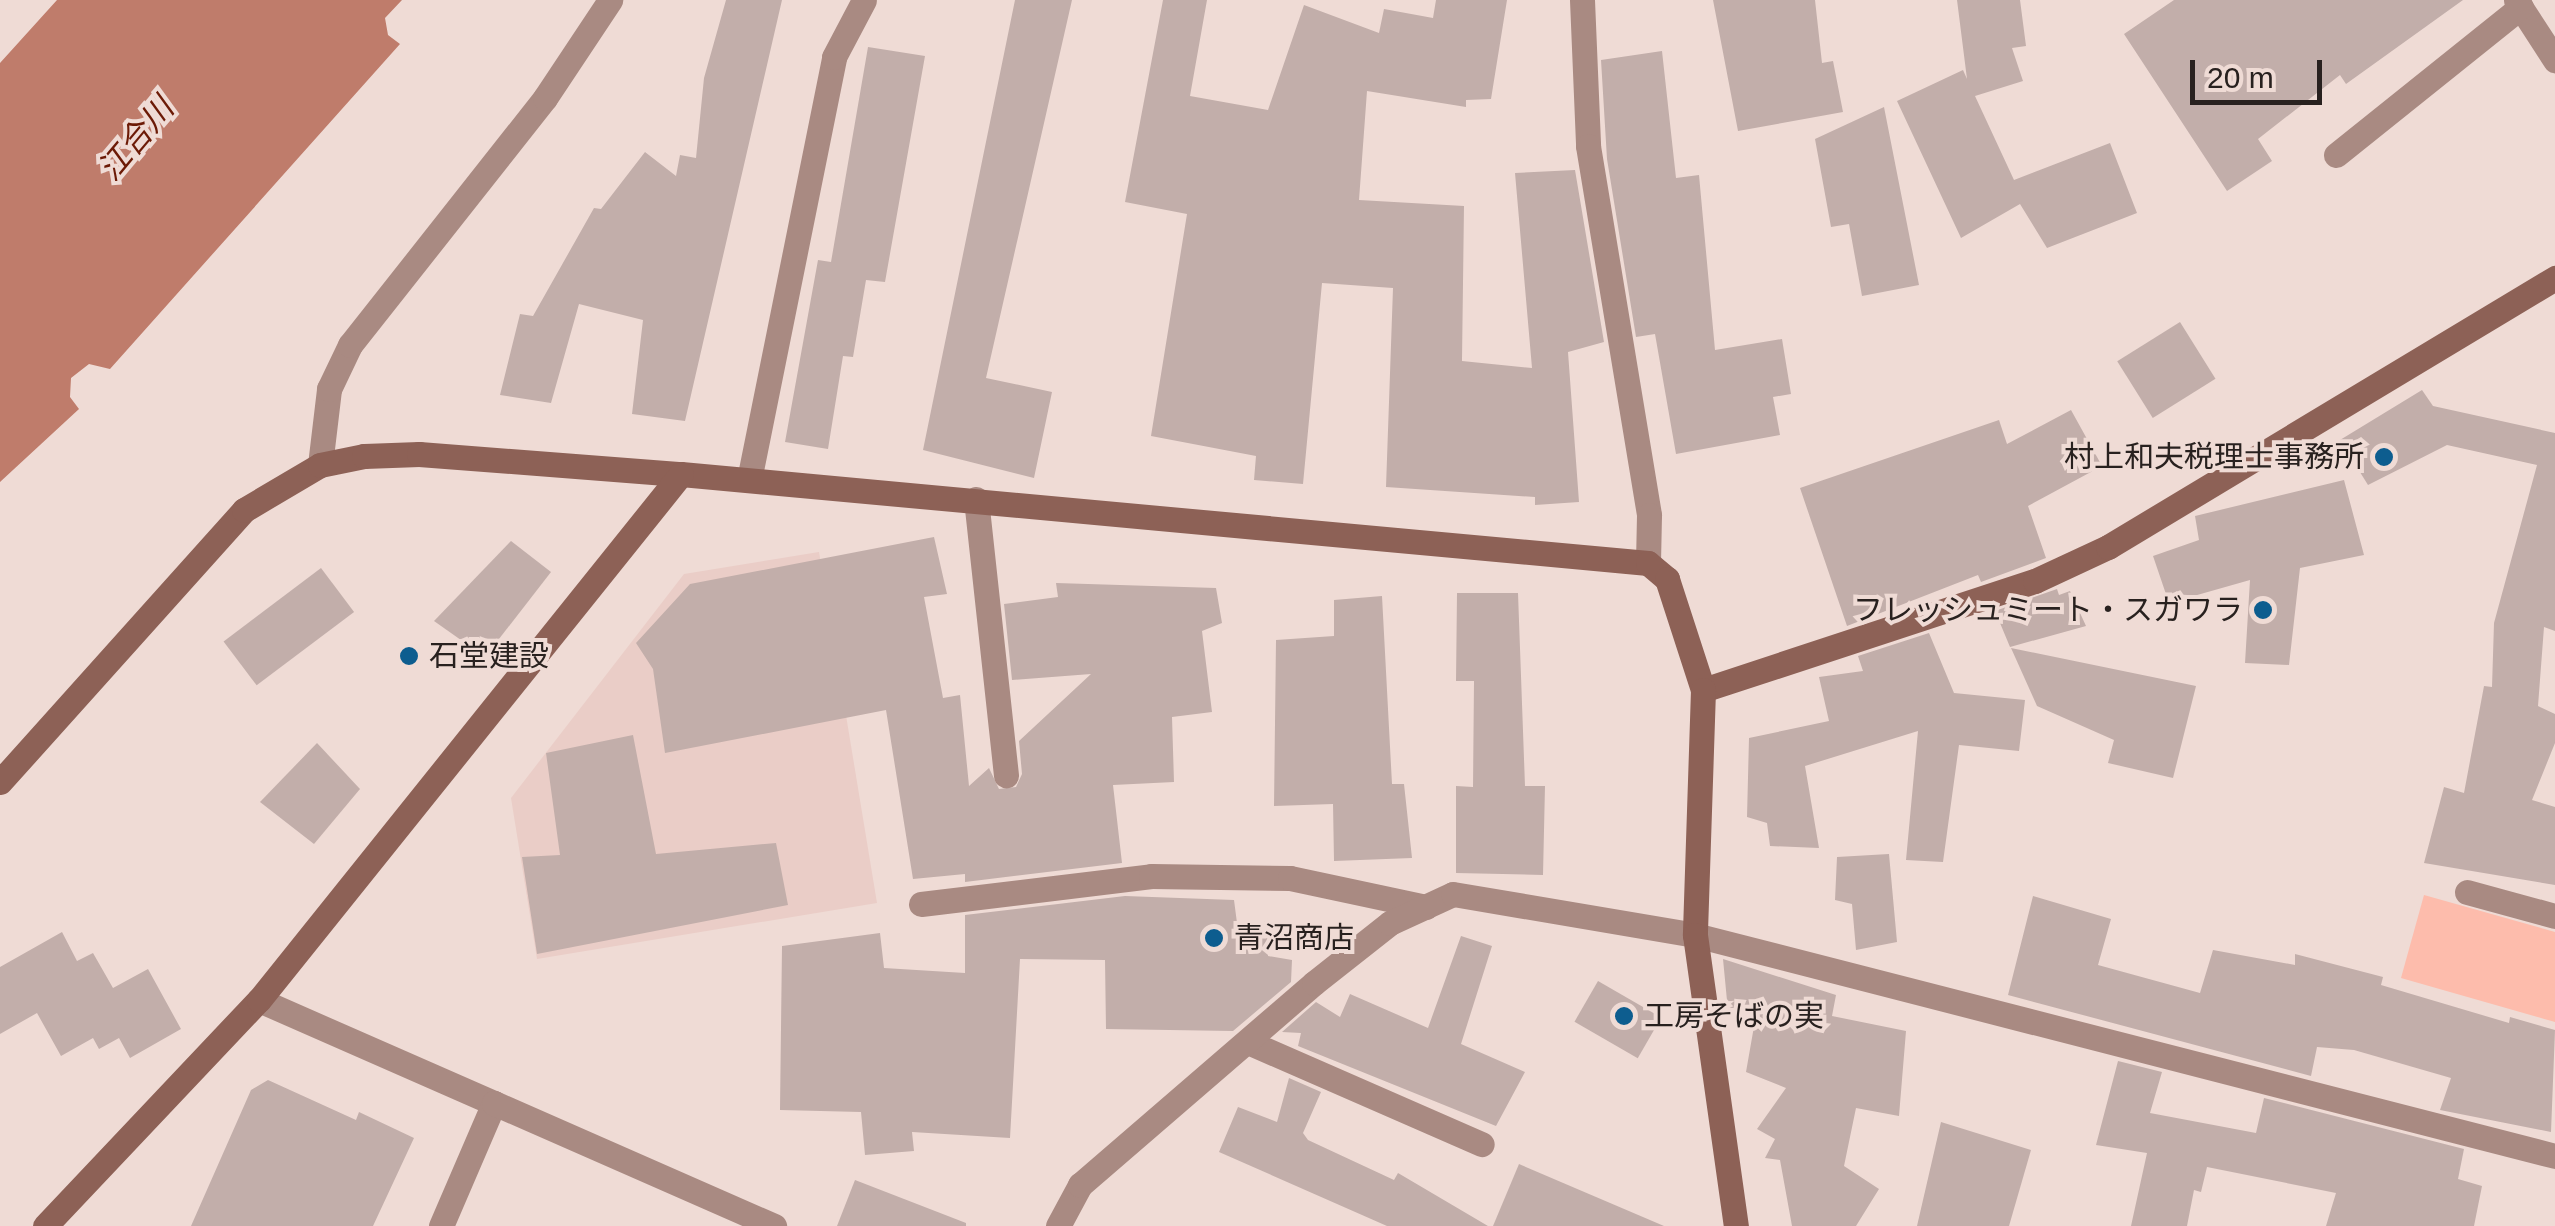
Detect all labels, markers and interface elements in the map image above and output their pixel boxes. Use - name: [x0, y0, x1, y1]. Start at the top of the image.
- scale bar: [2195, 40, 2328, 102]
- text: 20 m: [2207, 61, 2274, 94]
- water label: 江合川: [90, 90, 182, 188]
- place label: 村上和夫税理士事務所: [2064, 439, 2364, 475]
- marker: 村上和夫税理士事務所: [2373, 446, 2395, 468]
- place label: フレッシュミート・スガワラ: [1853, 592, 2243, 628]
- marker: フレッシュミート・スガワラ: [2252, 599, 2274, 621]
- place label: 石堂建設: [429, 638, 549, 674]
- marker: 石堂建設: [398, 645, 420, 667]
- place label: 青沼商店: [1234, 920, 1354, 956]
- marker: 青沼商店: [1203, 927, 1225, 949]
- place label: 工房そばの実: [1644, 998, 1824, 1034]
- marker: 工房そばの実: [1613, 1005, 1635, 1027]

